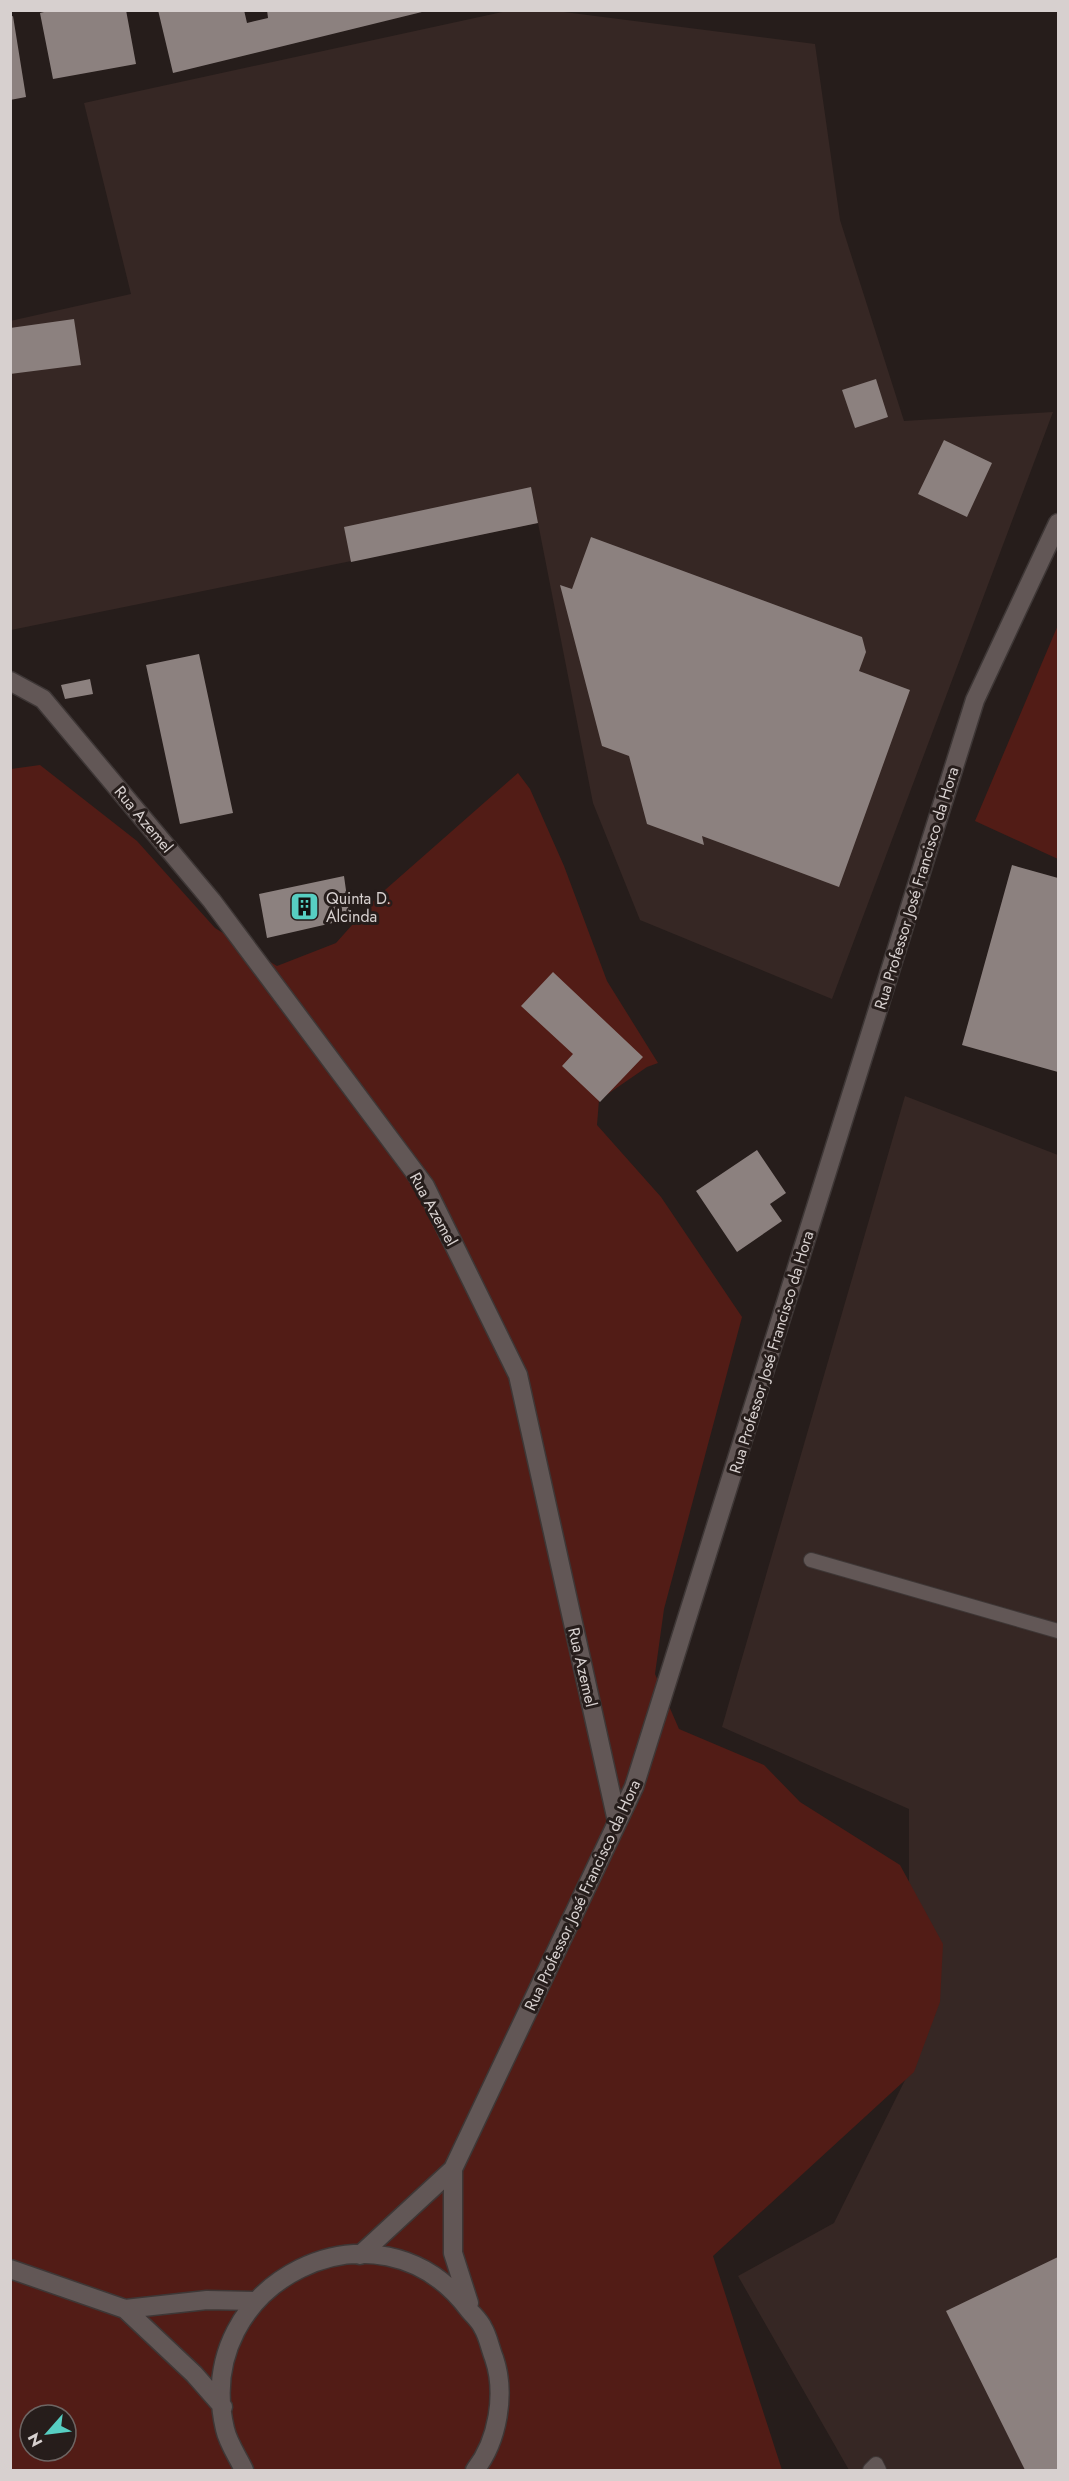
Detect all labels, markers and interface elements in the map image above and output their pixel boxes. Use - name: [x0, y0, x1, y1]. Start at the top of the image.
- street label: Rua Professor José Francisco da Hora: [869, 764, 964, 1012]
- street label: Rua Azemel: [109, 781, 178, 858]
- place label: Quinta D. Alcinda: [326, 887, 391, 928]
- building icon: Quinta D. Alcinda: [289, 891, 321, 923]
- street label: Rua Azemel: [404, 1168, 463, 1250]
- street label: Rua Professor José Francisco da Hora: [724, 1228, 819, 1476]
- street label: Rua Azemel: [562, 1625, 603, 1709]
- street label: Rua Professor José Francisco da Hora: [519, 1776, 646, 2015]
- north arrow: [18, 2403, 78, 2463]
- text: N: [22, 2429, 48, 2451]

